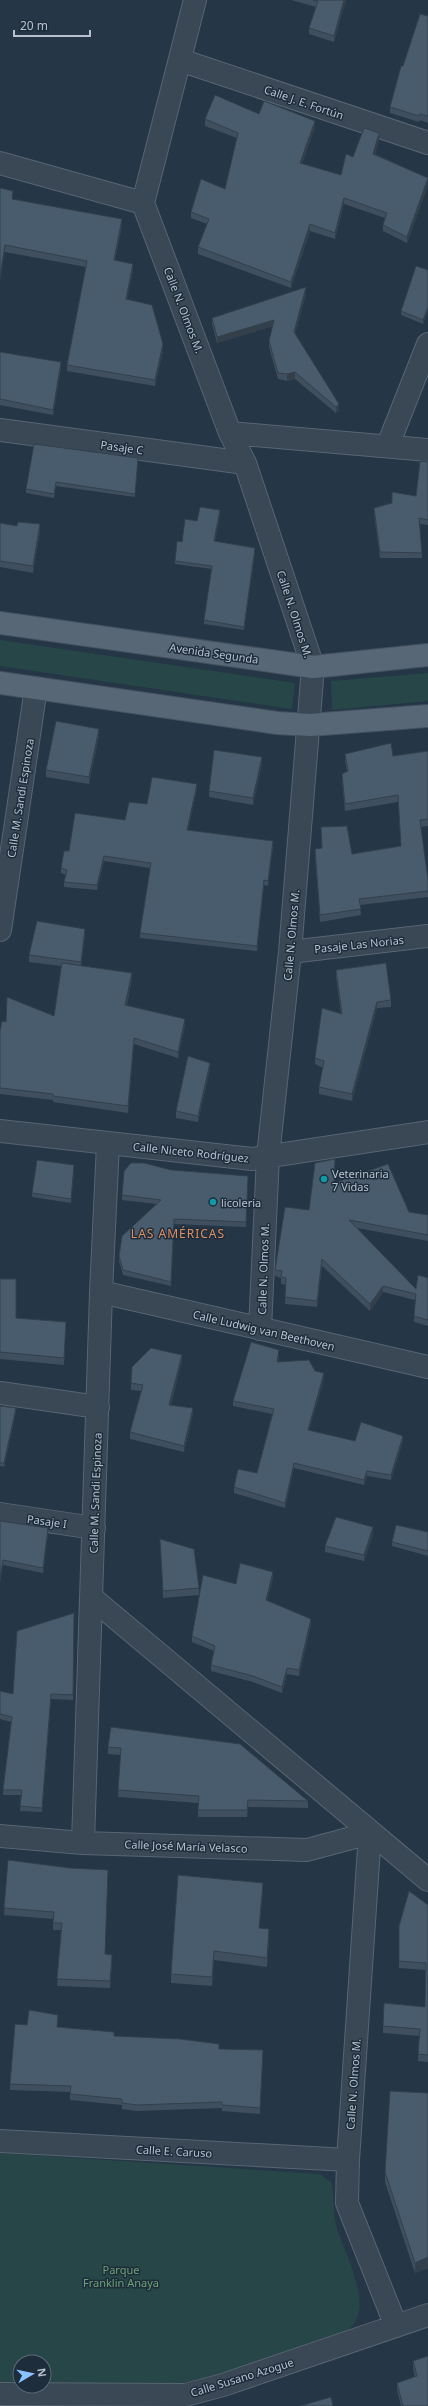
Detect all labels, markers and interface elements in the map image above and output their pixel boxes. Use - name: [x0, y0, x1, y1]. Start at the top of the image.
- scale bar: [14, 12, 90, 38]
- text: 20 m: [20, 17, 48, 34]
- street label: Calle J. E. Fortún: [262, 81, 346, 123]
- street label: Calle N. Olmos M.: [161, 265, 207, 355]
- street label: Pasaje C: [100, 437, 144, 457]
- street label: Calle N. Olmos M.: [274, 568, 316, 660]
- street label: Avenida Segunda: [168, 639, 260, 667]
- street label: Calle M. Sandi Espinoza: [3, 737, 37, 859]
- street label: Calle N. Olmos M.: [280, 889, 302, 981]
- street label: Pasaje Las Norias: [313, 932, 405, 956]
- street label: Calle Niceto Rodríguez: [132, 1138, 250, 1166]
- place label: Veterinaria 7 Vidas: [332, 1166, 389, 1194]
- marker: Veterinaria 7 Vidas: [319, 1174, 329, 1184]
- place label: licoleria: [221, 1195, 261, 1210]
- marker: licoleria: [208, 1197, 218, 1207]
- street label: Calle N. Olmos M.: [254, 1223, 272, 1315]
- district label: LAS AMÉRICAS: [131, 1225, 225, 1242]
- street label: Calle Ludwig van Beethoven: [192, 1306, 336, 1354]
- street label: Calle M. Sandi Espinoza: [85, 1432, 105, 1554]
- street label: Pasaje I: [26, 1511, 68, 1531]
- street label: Calle José María Velasco: [124, 1836, 248, 1856]
- street label: Calle N. Olmos M.: [342, 2038, 364, 2130]
- street label: Calle E. Caruso: [136, 2142, 213, 2161]
- park label: Parque Franklin Anaya: [83, 2262, 159, 2290]
- north arrow: [12, 2354, 52, 2394]
- street label: Calle Susano Azogue: [189, 2354, 295, 2400]
- text: N: [34, 2367, 50, 2378]

